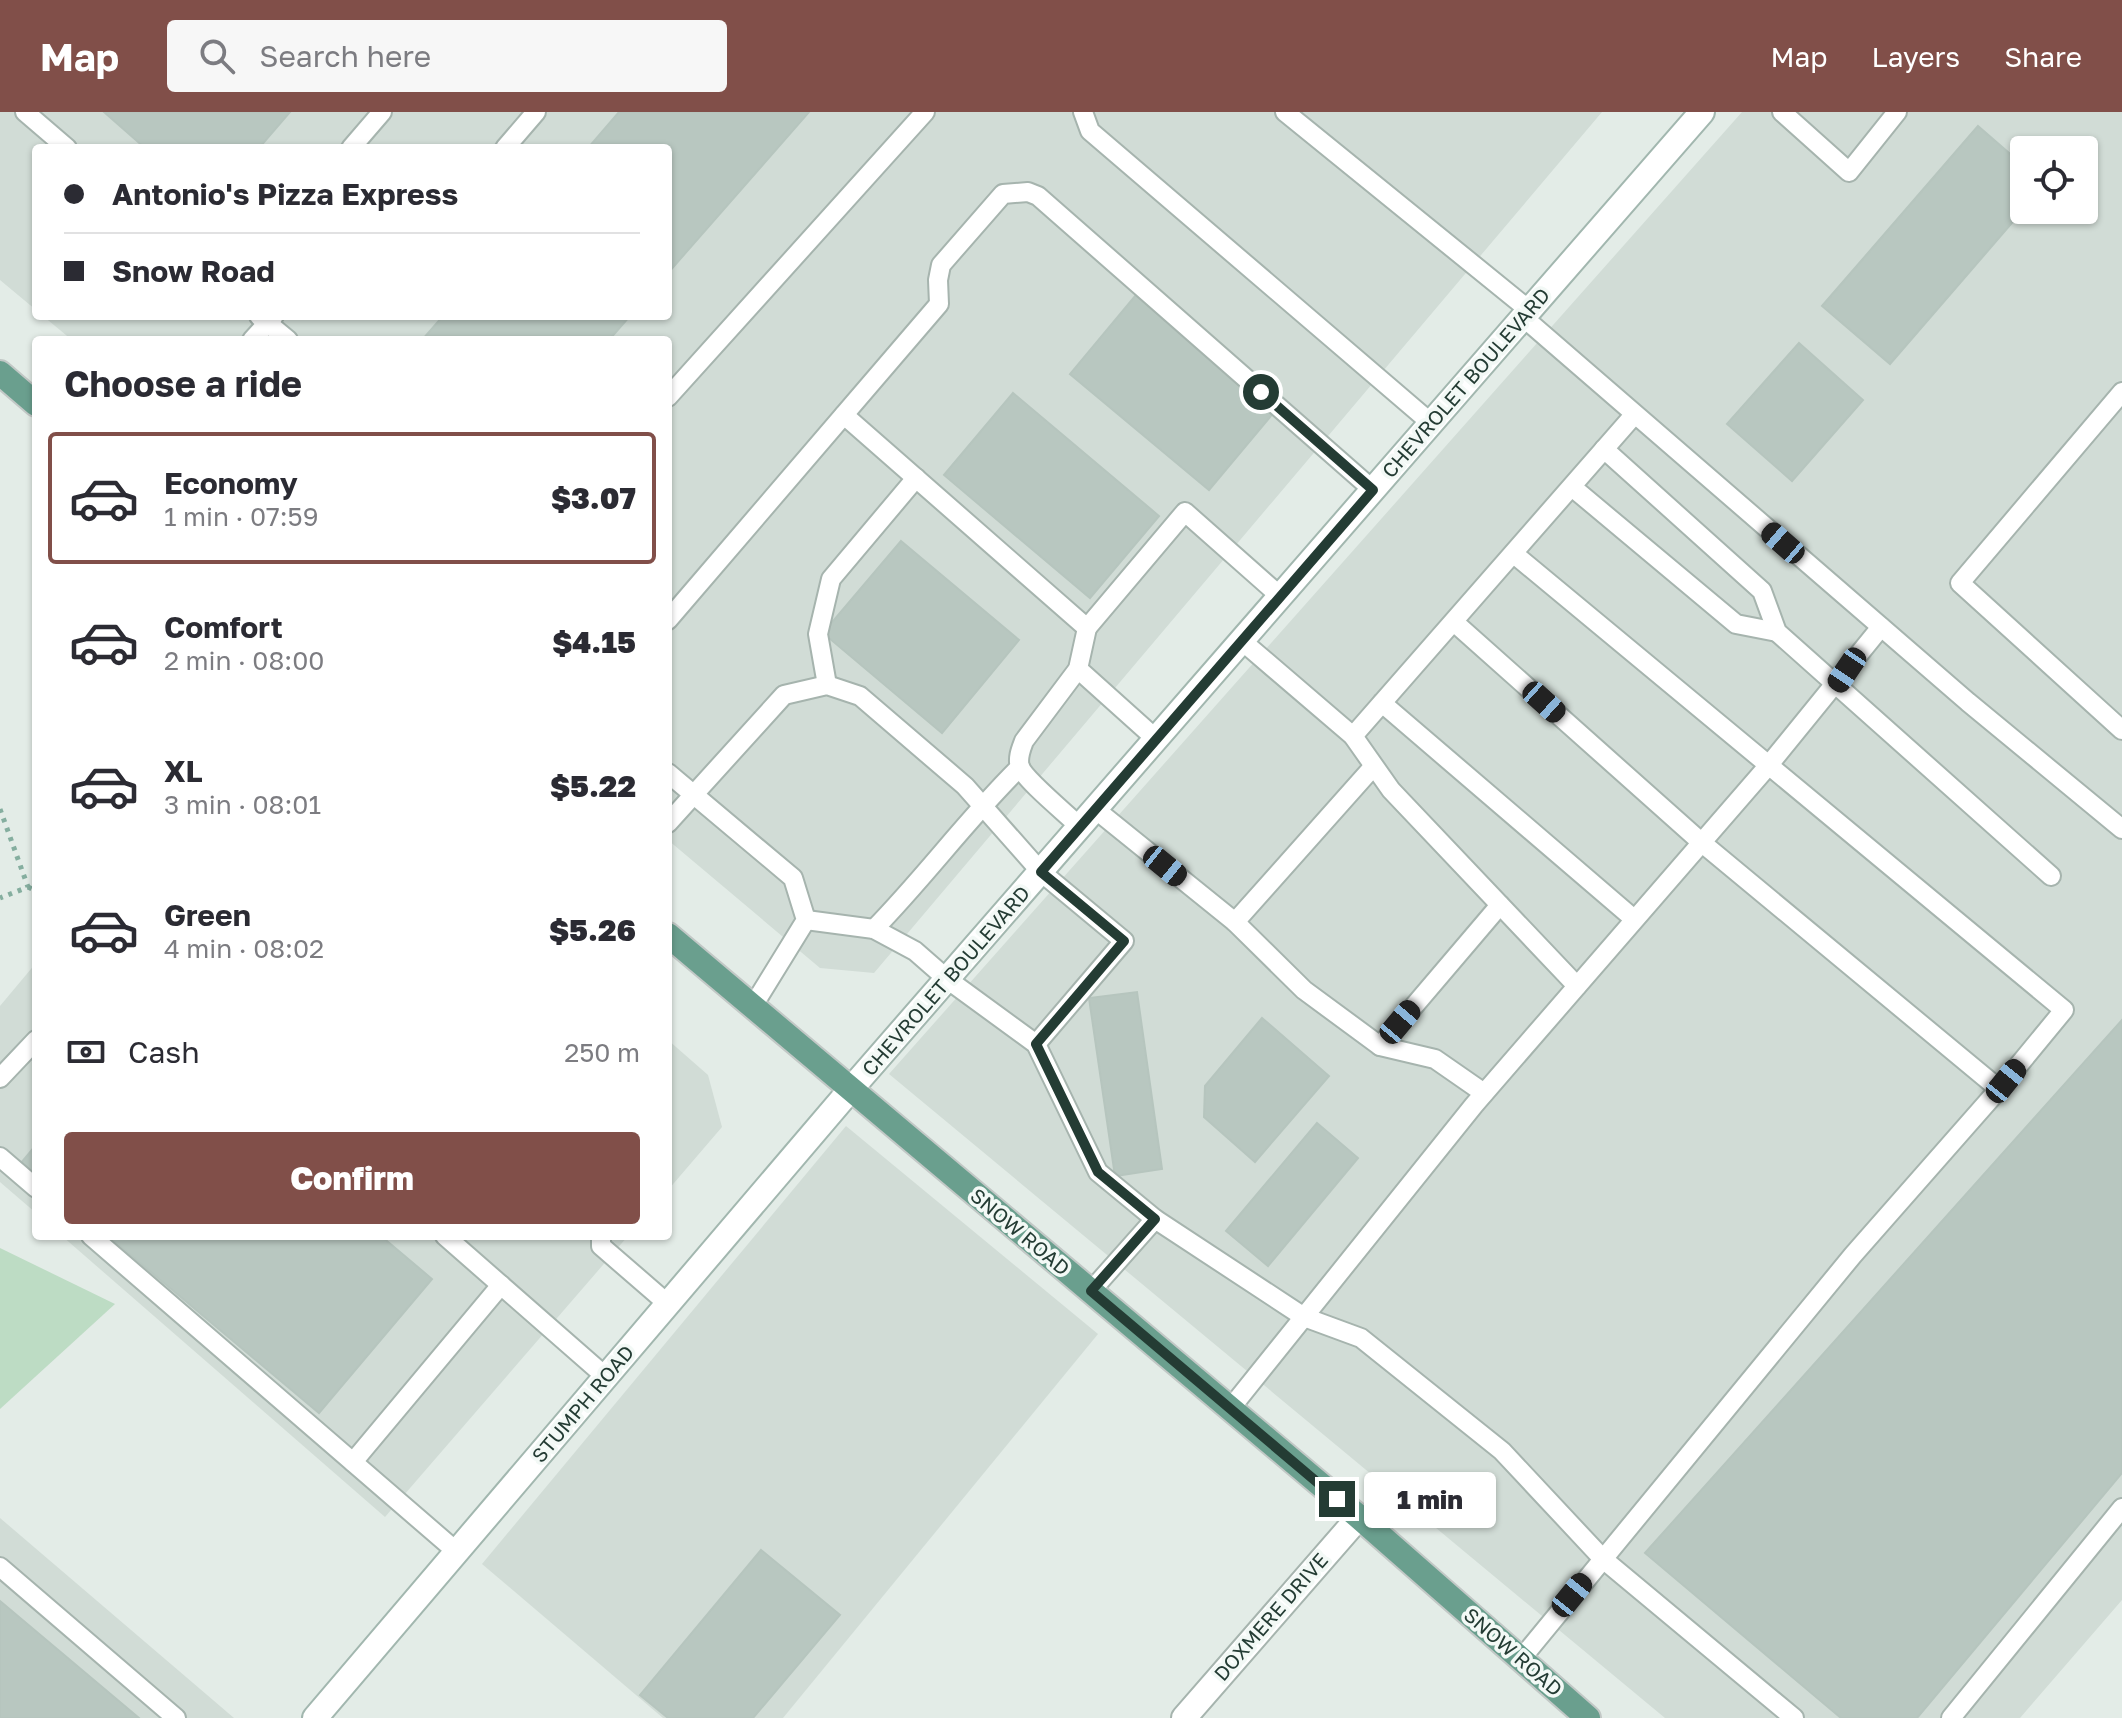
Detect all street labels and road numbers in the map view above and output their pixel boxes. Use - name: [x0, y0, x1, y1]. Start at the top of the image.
- street label: CHEVROLET BOULEVARD: [1376, 283, 1554, 482]
- street label: CHEVROLET BOULEVARD: [856, 881, 1034, 1080]
- street label: SNOW ROAD: [966, 1183, 1075, 1280]
- street label: STUMPH ROAD: [526, 1340, 638, 1467]
- street label: DOXMERE DRIVE: [1208, 1548, 1332, 1685]
- street label: SNOW ROAD: [1460, 1602, 1568, 1700]

